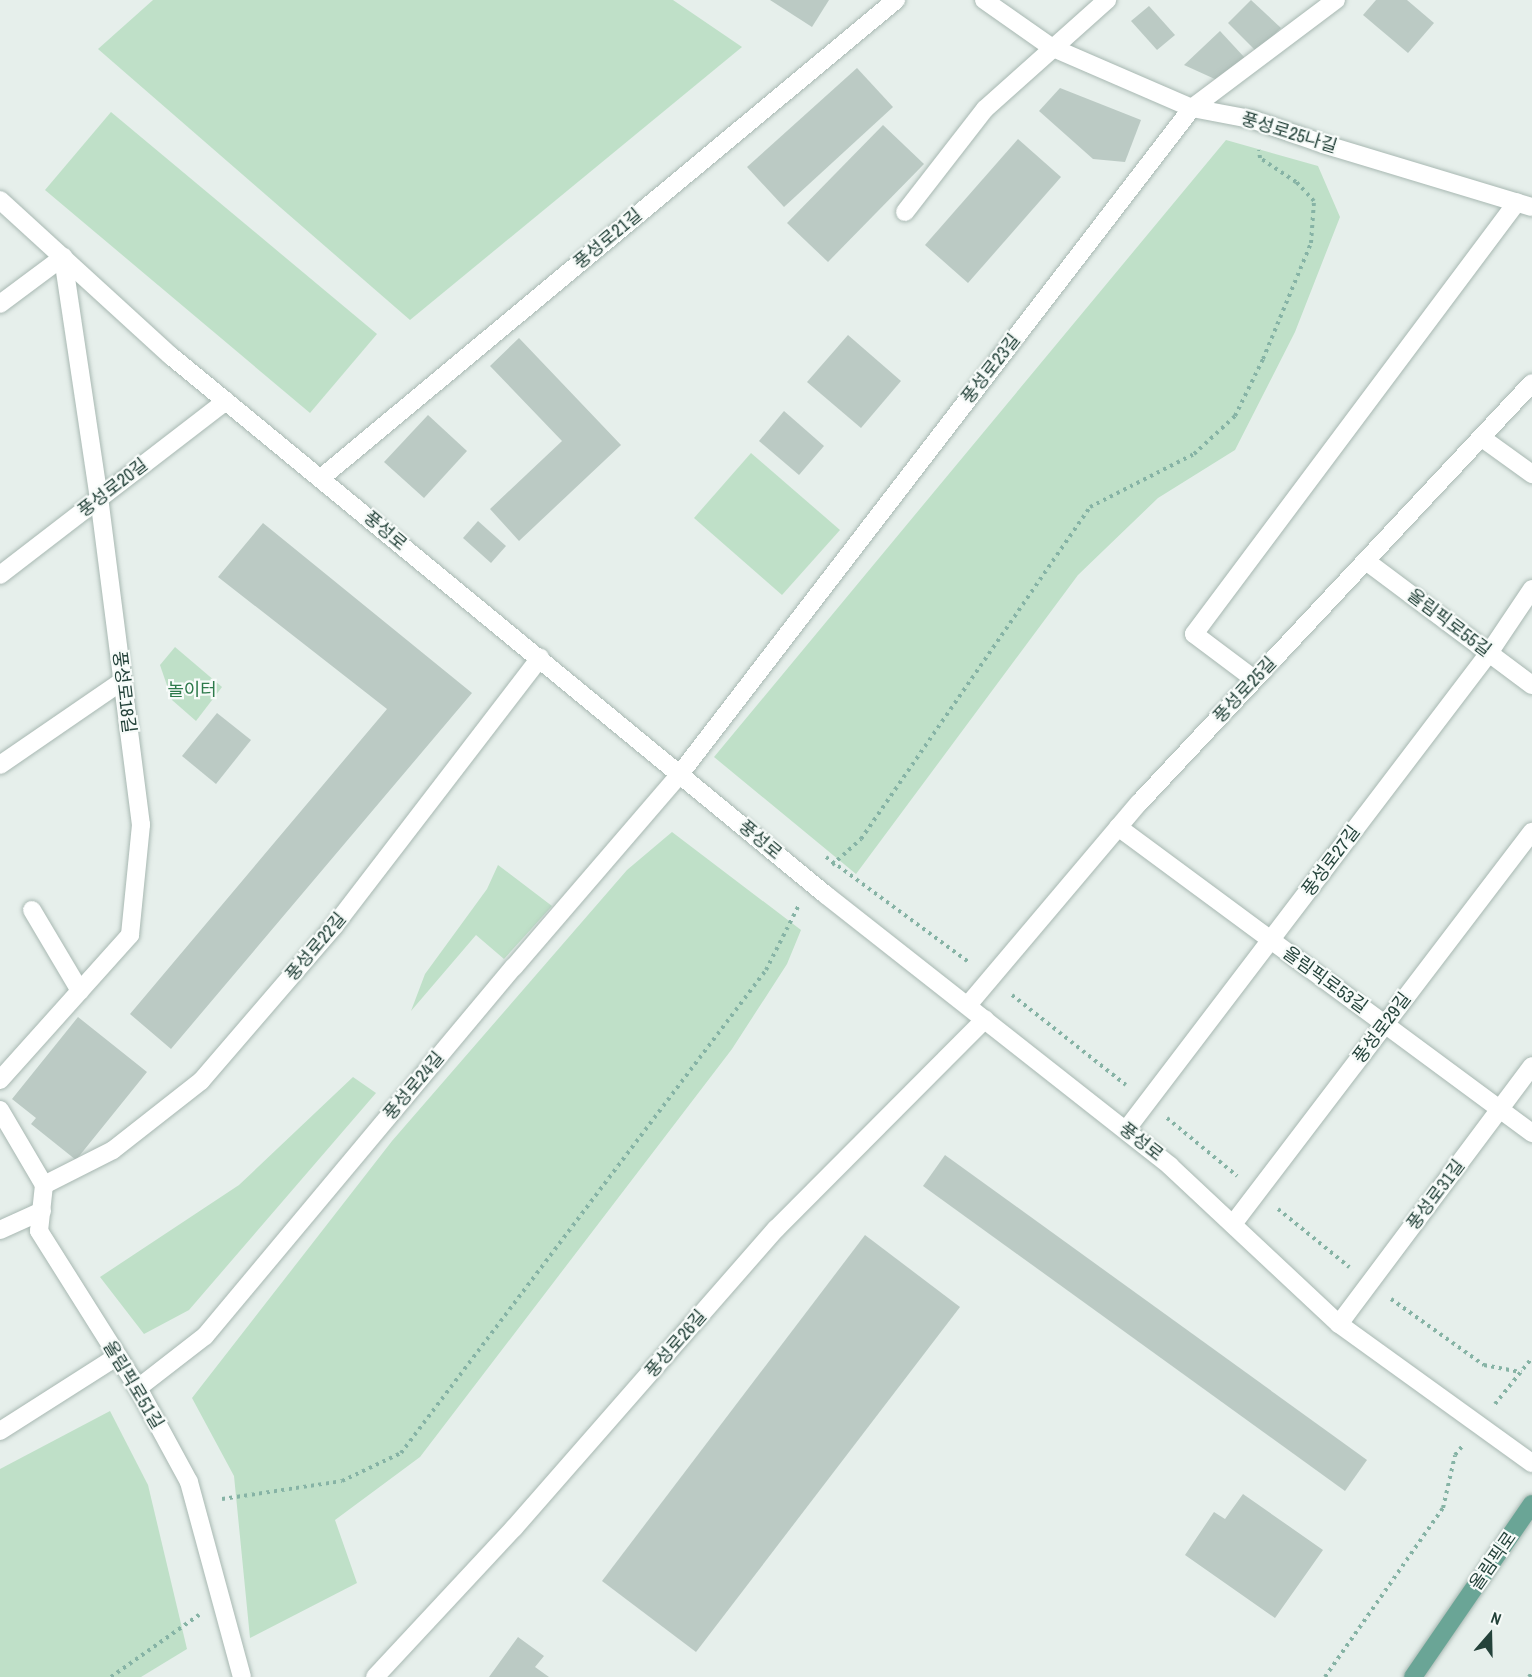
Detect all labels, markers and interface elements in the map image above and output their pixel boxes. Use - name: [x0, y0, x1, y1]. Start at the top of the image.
- street label: 풍성로25나길: [1238, 108, 1340, 158]
- street label: 풍성로21길: [569, 204, 647, 274]
- street label: 풍성로23길: [957, 330, 1025, 408]
- street label: 풍성로20길: [74, 454, 152, 522]
- street label: 풍성로: [359, 507, 411, 555]
- street label: 올림픽로55길: [1403, 585, 1495, 661]
- street label: 풍성로18길: [108, 650, 140, 734]
- street label: 풍성로25길: [1209, 652, 1281, 728]
- park label: 놀이터: [167, 679, 217, 701]
- street label: 풍성로: [734, 816, 786, 864]
- street label: 풍성로27길: [1298, 821, 1364, 901]
- street label: 풍성로22길: [281, 908, 351, 986]
- street label: 올림픽로53길: [1279, 942, 1371, 1018]
- street label: 풍성로29길: [1349, 988, 1415, 1068]
- street label: 풍성로24길: [379, 1047, 449, 1125]
- street label: 풍성로: [1115, 1118, 1167, 1166]
- street label: 풍성로31길: [1403, 1155, 1469, 1235]
- street label: 풍성로26길: [641, 1306, 711, 1382]
- street label: 올림픽로51길: [98, 1337, 168, 1433]
- street label: 올림픽로: [1465, 1528, 1521, 1594]
- north arrow: [1460, 1605, 1520, 1665]
- text: N: [1488, 1606, 1504, 1630]

